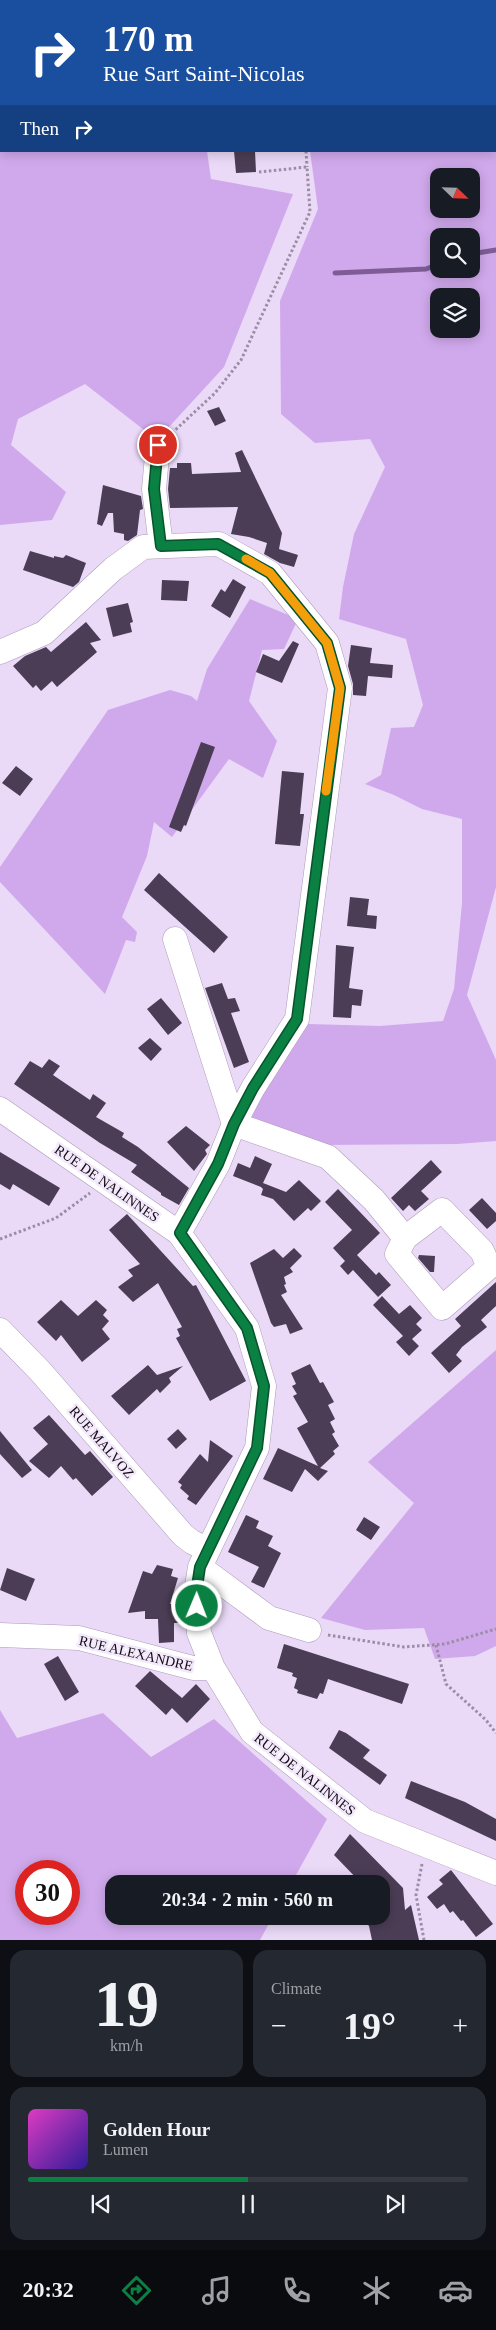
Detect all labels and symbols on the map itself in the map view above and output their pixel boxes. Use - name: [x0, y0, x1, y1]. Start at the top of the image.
- north arrow: [430, 168, 480, 218]
- pin: [137, 424, 179, 466]
- street label: RUE DE NALINNES: [52, 1142, 162, 1225]
- street label: RUE MALVOZ: [66, 1403, 137, 1481]
- position arrow: [170, 1579, 222, 1631]
- street label: RUE ALEXANDRE: [78, 1633, 194, 1674]
- street label: RUE DE NALINNES: [251, 1730, 358, 1818]
- speed limit sign: 30: [15, 1860, 80, 1925]

